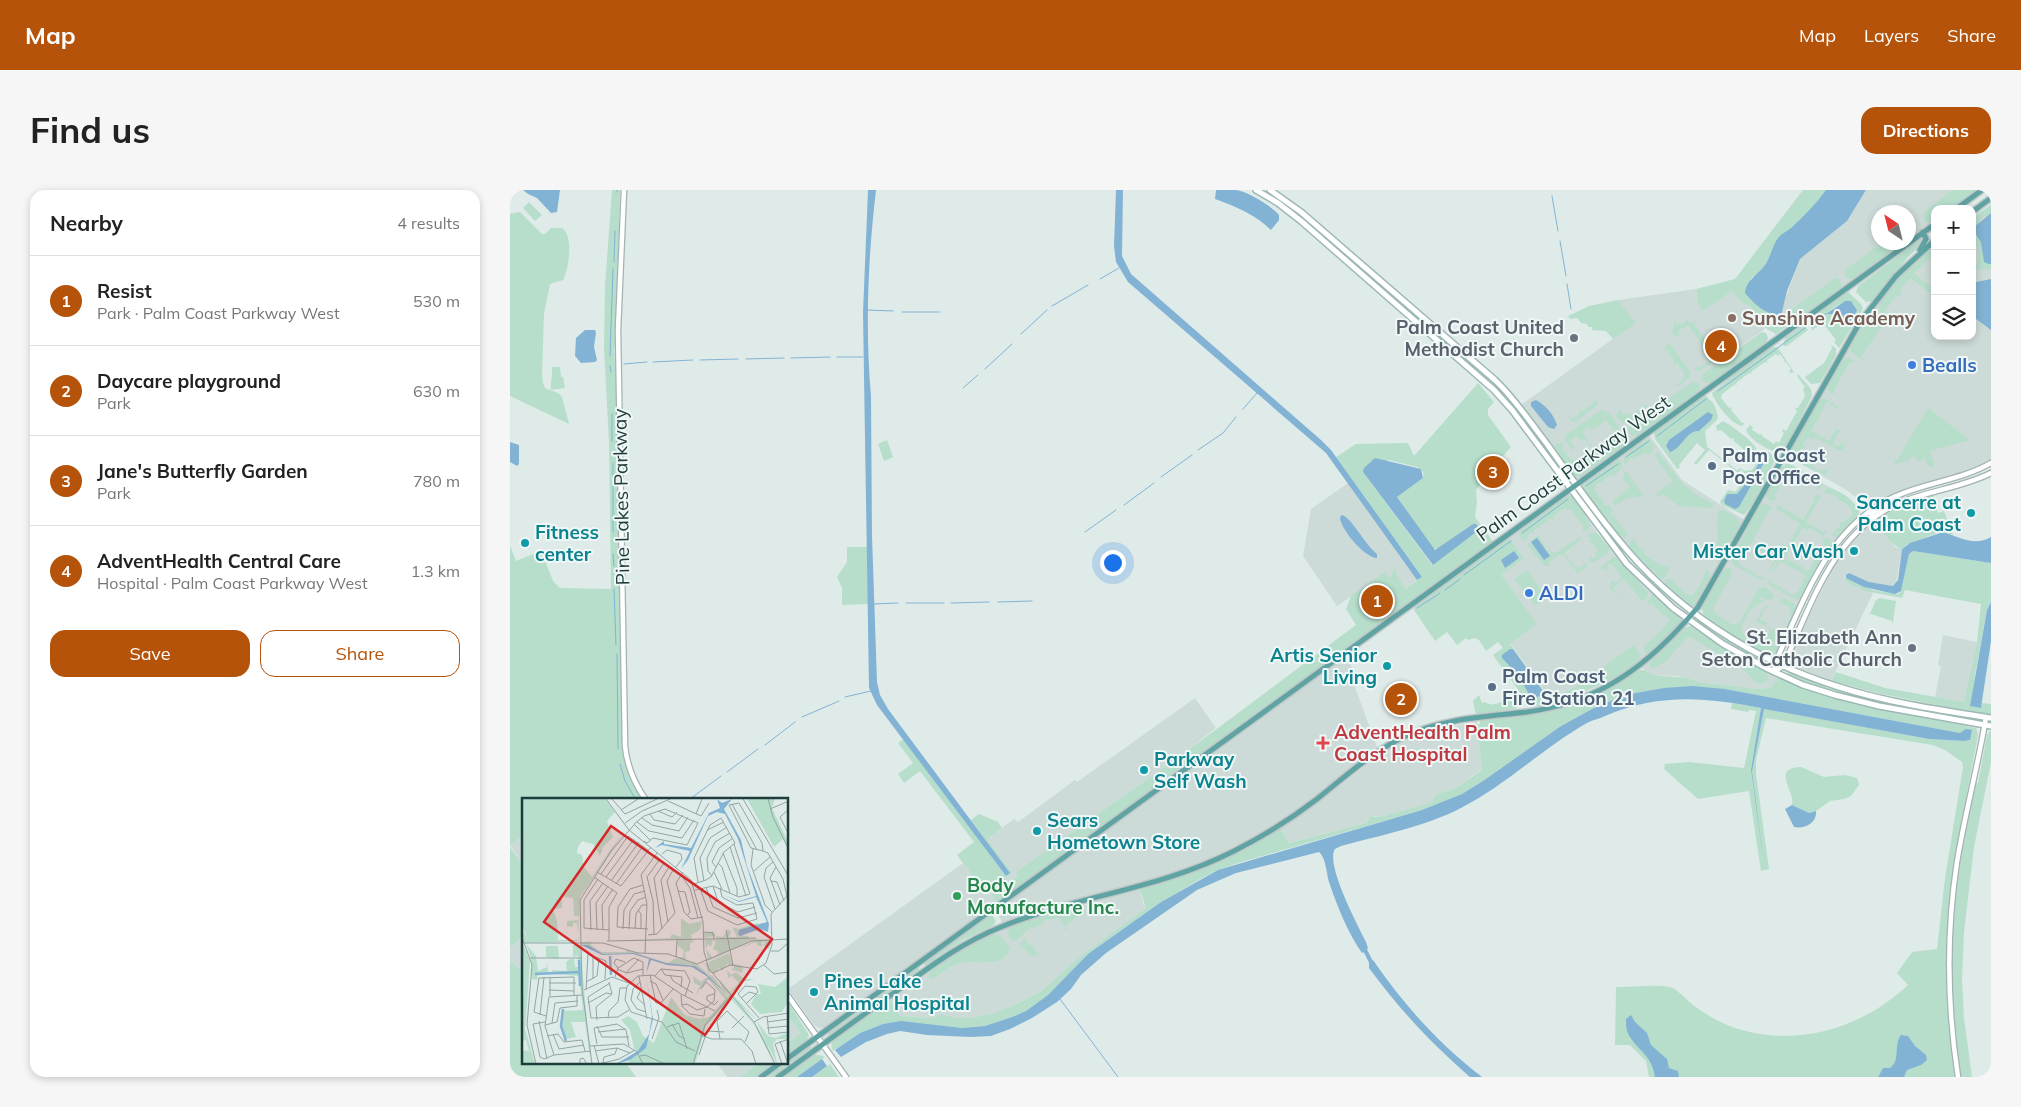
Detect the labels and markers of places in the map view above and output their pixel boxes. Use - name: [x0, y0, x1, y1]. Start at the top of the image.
- place label: Sunshine Academy: [1742, 306, 1916, 330]
- marker: Sunshine Academy: [1726, 312, 1738, 324]
- place label: Palm Coast United Methodist Church: [1396, 315, 1564, 361]
- pin: 4: [1705, 327, 1737, 365]
- marker: Palm Coast United Methodist Church: [1568, 332, 1580, 344]
- place label: Bealls: [1922, 353, 1977, 377]
- marker: Bealls: [1906, 359, 1918, 371]
- place label: Palm Coast Post Office: [1722, 443, 1825, 489]
- pin: 3: [1477, 453, 1509, 491]
- marker: Palm Coast Post Office: [1706, 460, 1718, 472]
- place label: Sancerre at Palm Coast: [1856, 490, 1961, 536]
- marker: Sancerre at Palm Coast: [1965, 507, 1977, 519]
- place label: Fitness center: [535, 520, 599, 566]
- marker: Fitness center: [519, 537, 531, 549]
- place label: Mister Car Wash: [1693, 539, 1844, 563]
- marker: Mister Car Wash: [1848, 545, 1860, 557]
- place label: ALDI: [1539, 581, 1584, 605]
- pin: 1: [1361, 582, 1393, 620]
- marker: ALDI: [1523, 587, 1535, 599]
- place label: St. Elizabeth Ann Seton Catholic Church: [1701, 625, 1902, 671]
- marker: St. Elizabeth Ann Seton Catholic Church: [1906, 642, 1918, 654]
- place label: Artis Senior Living: [1270, 643, 1378, 689]
- marker: Artis Senior Living: [1381, 660, 1393, 672]
- place label: Palm Coast Fire Station 21: [1502, 664, 1635, 710]
- pin: 2: [1385, 680, 1417, 718]
- marker: Palm Coast Fire Station 21: [1486, 681, 1498, 693]
- place label: AdventHealth Palm Coast Hospital: [1334, 720, 1511, 766]
- marker: AdventHealth Palm Coast Hospital: [1316, 736, 1330, 750]
- place label: Parkway Self Wash: [1154, 747, 1247, 793]
- marker: Parkway Self Wash: [1138, 764, 1150, 776]
- place label: Sears Hometown Store: [1047, 808, 1200, 854]
- marker: Sears Hometown Store: [1031, 825, 1043, 837]
- place label: Body Manufacture Inc.: [967, 873, 1119, 919]
- marker: Body Manufacture Inc.: [951, 890, 963, 902]
- place label: Pines Lake Animal Hospital: [824, 969, 970, 1015]
- marker: Pines Lake Animal Hospital: [808, 986, 820, 998]

